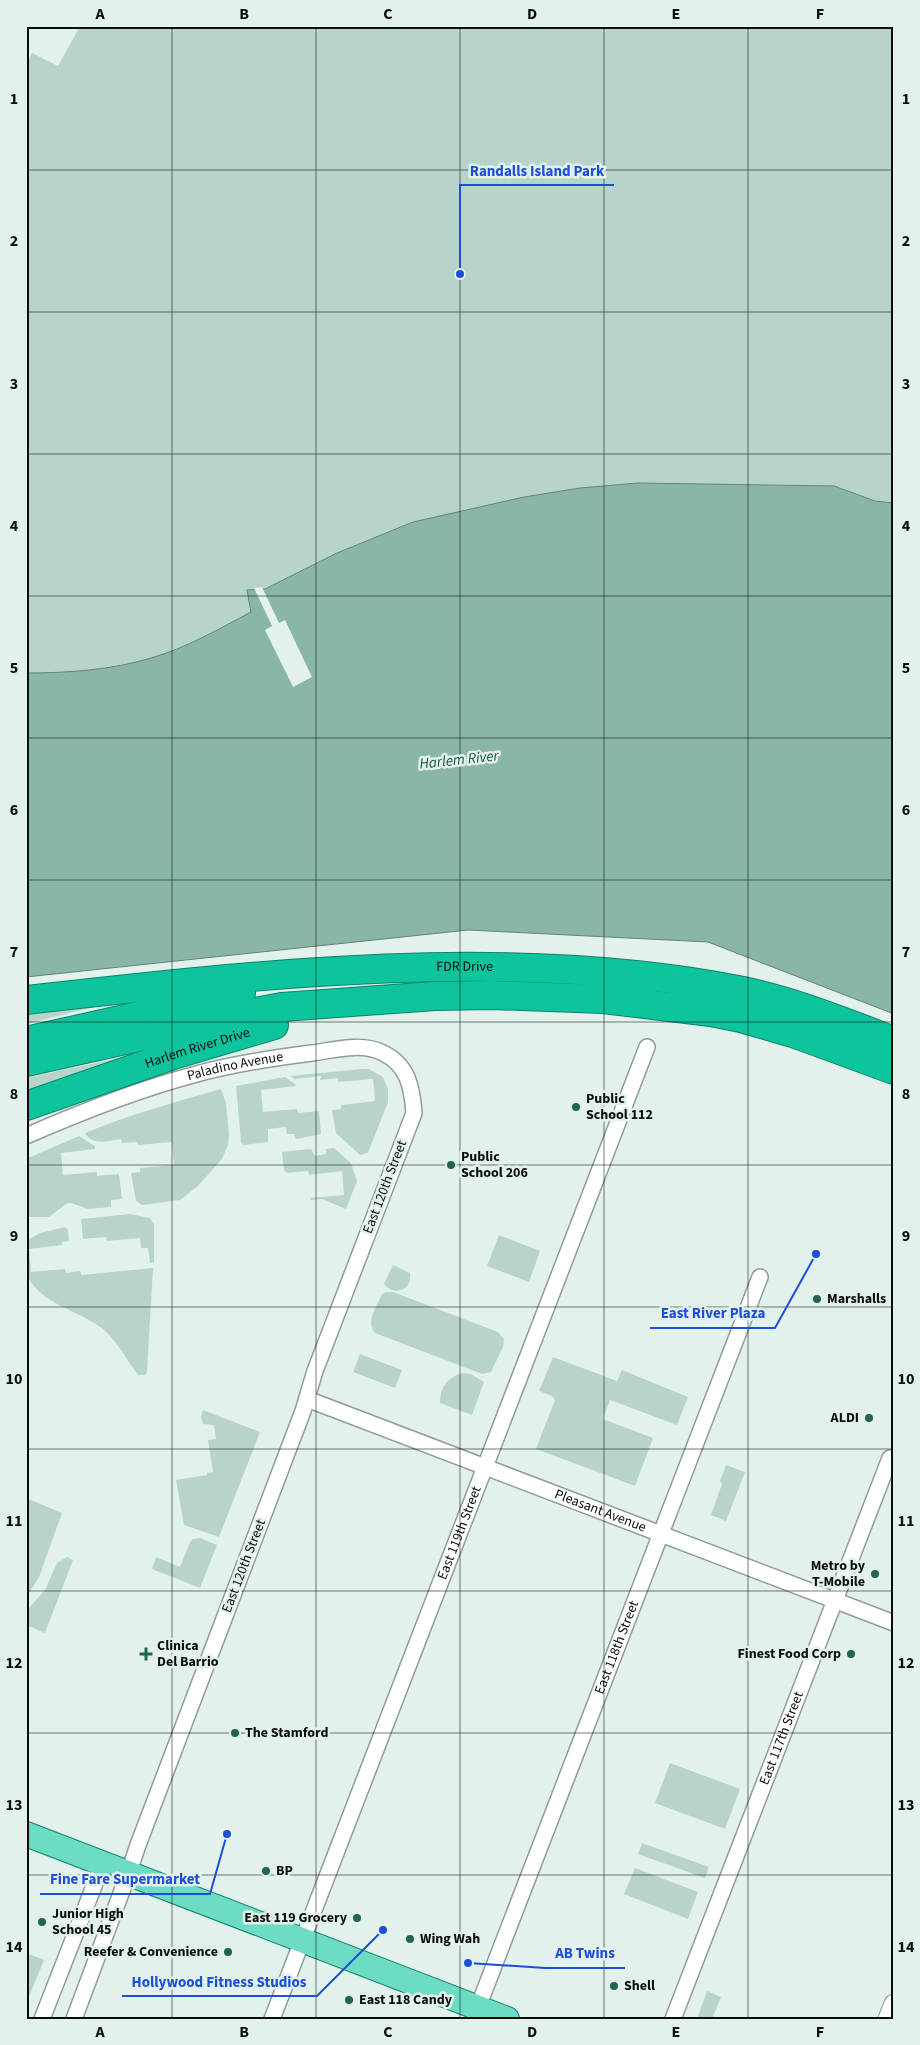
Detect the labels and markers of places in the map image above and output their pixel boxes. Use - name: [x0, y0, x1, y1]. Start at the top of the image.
- callout: Randalls Island Park: [460, 155, 614, 185]
- place label: Public School 112: [586, 1089, 653, 1125]
- marker: Public School 112: [570, 1101, 582, 1113]
- place label: Public School 206: [461, 1147, 528, 1183]
- marker: Public School 206: [445, 1159, 457, 1171]
- place label: Marshalls: [827, 1289, 886, 1309]
- marker: Marshalls: [811, 1293, 823, 1305]
- callout: East River Plaza: [650, 1298, 775, 1328]
- place label: ALDI: [830, 1408, 859, 1428]
- marker: ALDI: [863, 1412, 875, 1424]
- place label: Metro by T-Mobile: [811, 1556, 866, 1592]
- marker: Metro by T-Mobile: [869, 1568, 881, 1580]
- place label: Clinica Del Barrio: [157, 1636, 219, 1672]
- place label: Finest Food Corp: [738, 1644, 841, 1664]
- marker: Clinica Del Barrio: [139, 1647, 153, 1661]
- marker: Finest Food Corp: [845, 1648, 857, 1660]
- place label: The Stamford: [245, 1723, 329, 1743]
- marker: The Stamford: [229, 1727, 241, 1739]
- place label: BP: [276, 1861, 293, 1881]
- callout: Fine Fare Supermarket: [40, 1864, 210, 1894]
- marker: BP: [260, 1865, 272, 1877]
- place label: Junior High School 45: [52, 1904, 124, 1940]
- place label: East 119 Grocery: [244, 1908, 348, 1928]
- marker: East 119 Grocery: [351, 1912, 363, 1924]
- marker: Junior High School 45: [36, 1916, 48, 1928]
- place label: Wing Wah: [420, 1929, 480, 1949]
- marker: Wing Wah: [404, 1933, 416, 1945]
- callout: AB Twins: [545, 1938, 625, 1968]
- place label: Reefer & Convenience: [84, 1942, 218, 1962]
- marker: Reefer & Convenience: [222, 1946, 234, 1958]
- callout: Hollywood Fitness Studios: [122, 1966, 317, 1996]
- place label: Shell: [624, 1976, 655, 1996]
- marker: Shell: [608, 1980, 620, 1992]
- place label: East 118 Candy: [359, 1990, 453, 2010]
- marker: East 118 Candy: [343, 1994, 355, 2006]

